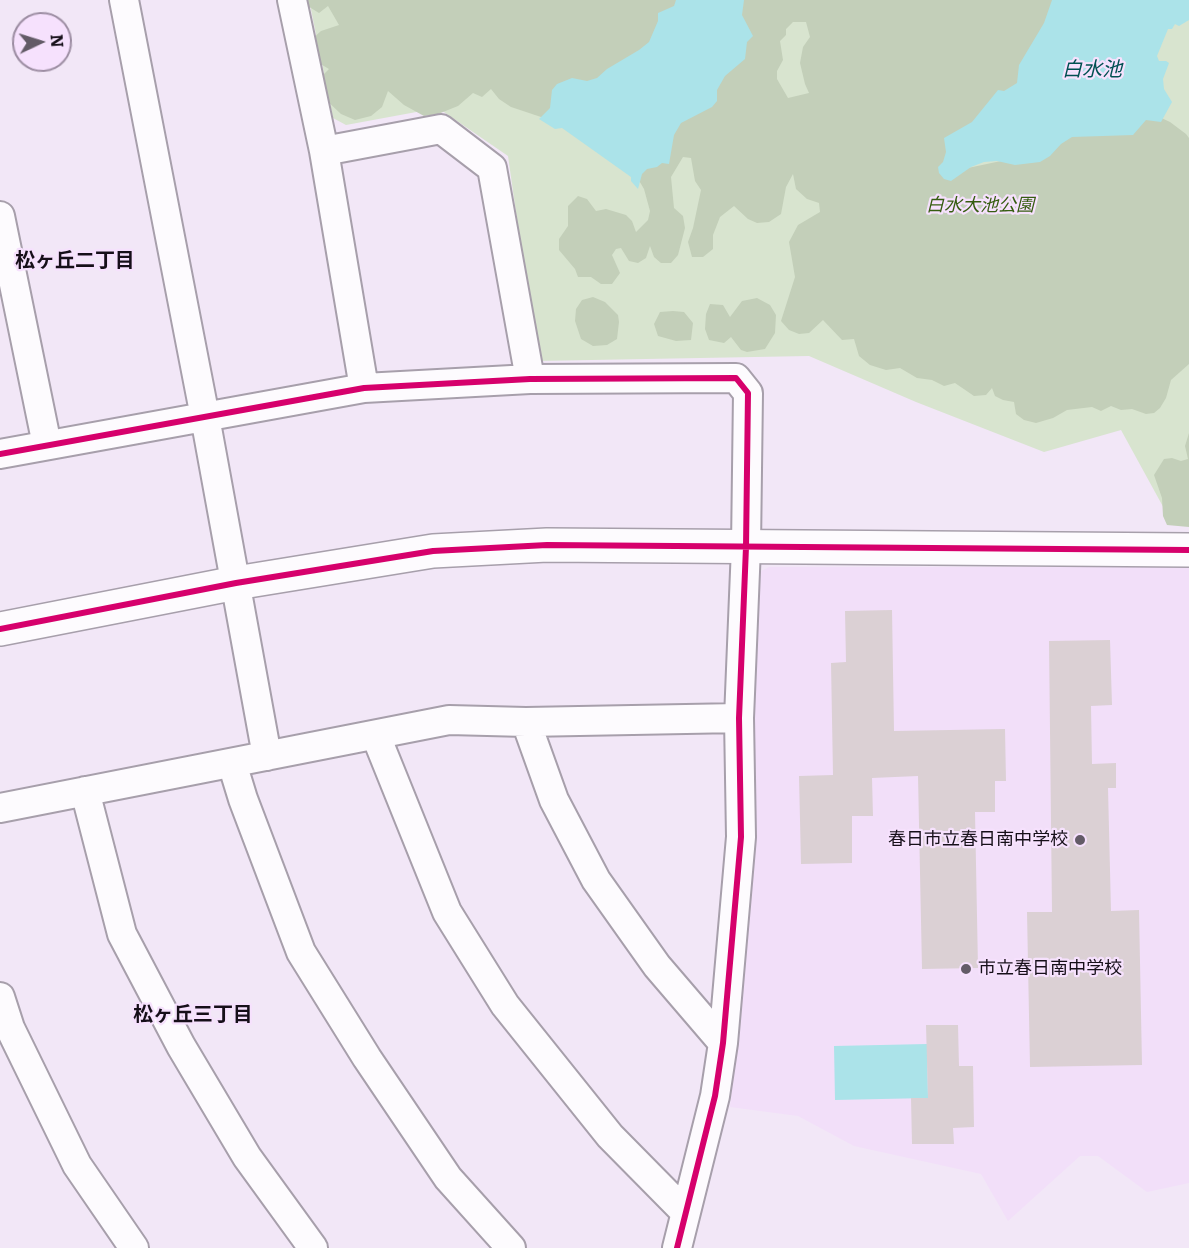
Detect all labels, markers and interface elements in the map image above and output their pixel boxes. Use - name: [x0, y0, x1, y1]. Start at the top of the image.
- north arrow: [12, 12, 72, 72]
- text: N: [46, 33, 70, 48]
- water label: 白水池: [1062, 58, 1122, 82]
- park label: 白水大池公園: [926, 195, 1034, 217]
- district label: 松ヶ丘二丁目: [15, 249, 135, 273]
- place label: 春日市立春日南中学校: [888, 829, 1068, 851]
- marker: 春日市立春日南中学校: [1073, 833, 1087, 847]
- place label: 市立春日南中学校: [978, 958, 1122, 980]
- marker: 市立春日南中学校: [959, 962, 973, 976]
- district label: 松ヶ丘三丁目: [133, 1003, 253, 1027]

